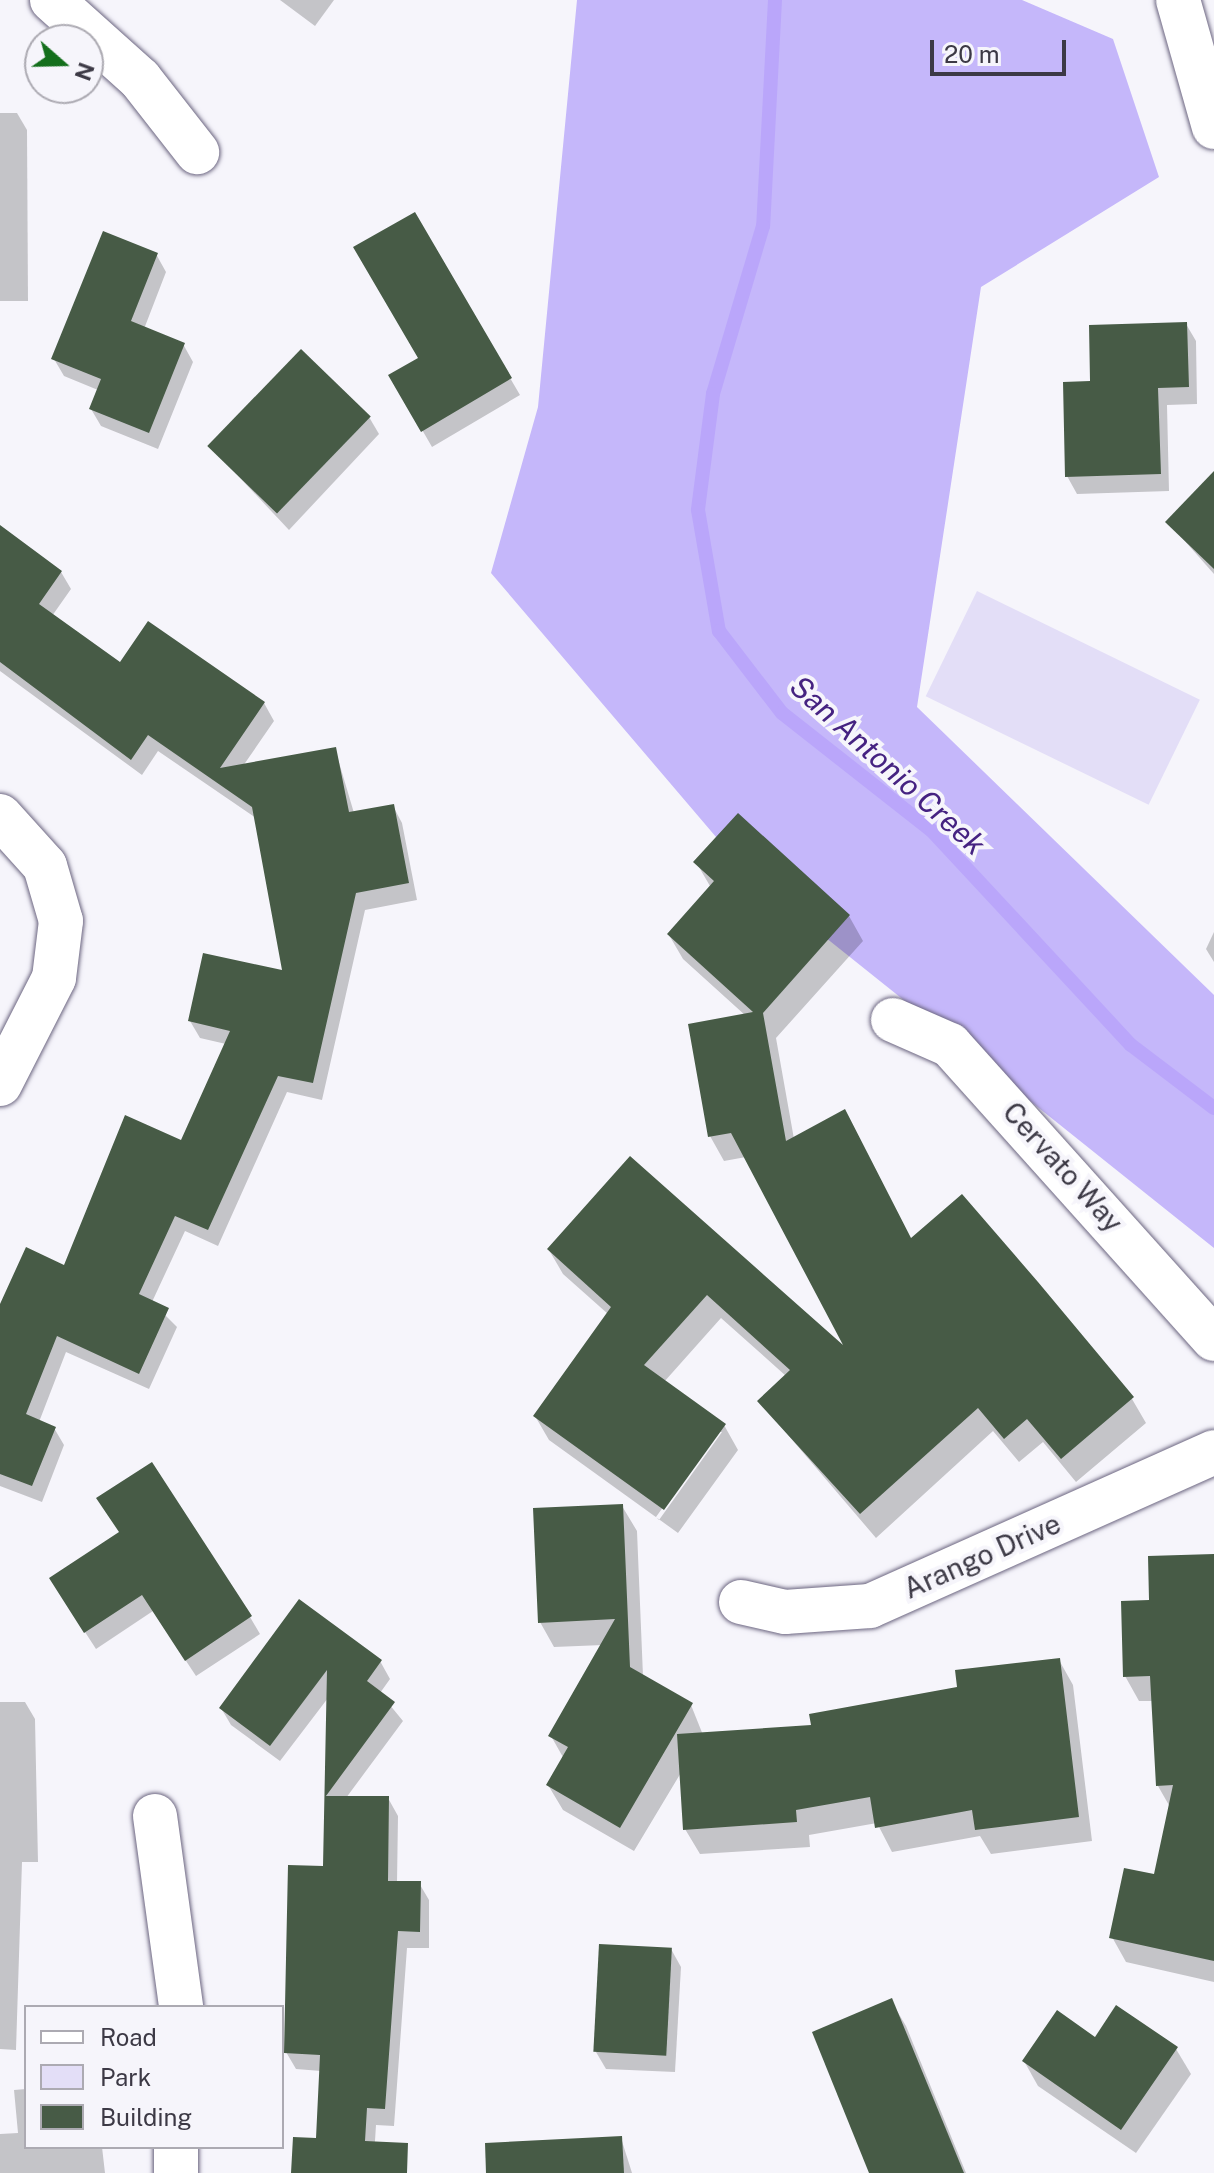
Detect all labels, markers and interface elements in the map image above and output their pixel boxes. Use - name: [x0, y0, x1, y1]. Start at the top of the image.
- north arrow: [24, 24, 104, 104]
- scale bar: [934, 24, 1070, 74]
- text: 20 m: [944, 40, 1000, 68]
- text: N: [70, 59, 100, 84]
- water label: San Antonio Creek: [783, 668, 993, 862]
- street label: Cervato Way: [996, 1095, 1130, 1239]
- street label: Arango Drive: [898, 1506, 1066, 1606]
- legend: [24, 2005, 284, 2149]
- text: Road: [100, 2023, 157, 2051]
- text: Park: [100, 2063, 151, 2091]
- text: Building: [100, 2103, 192, 2131]

